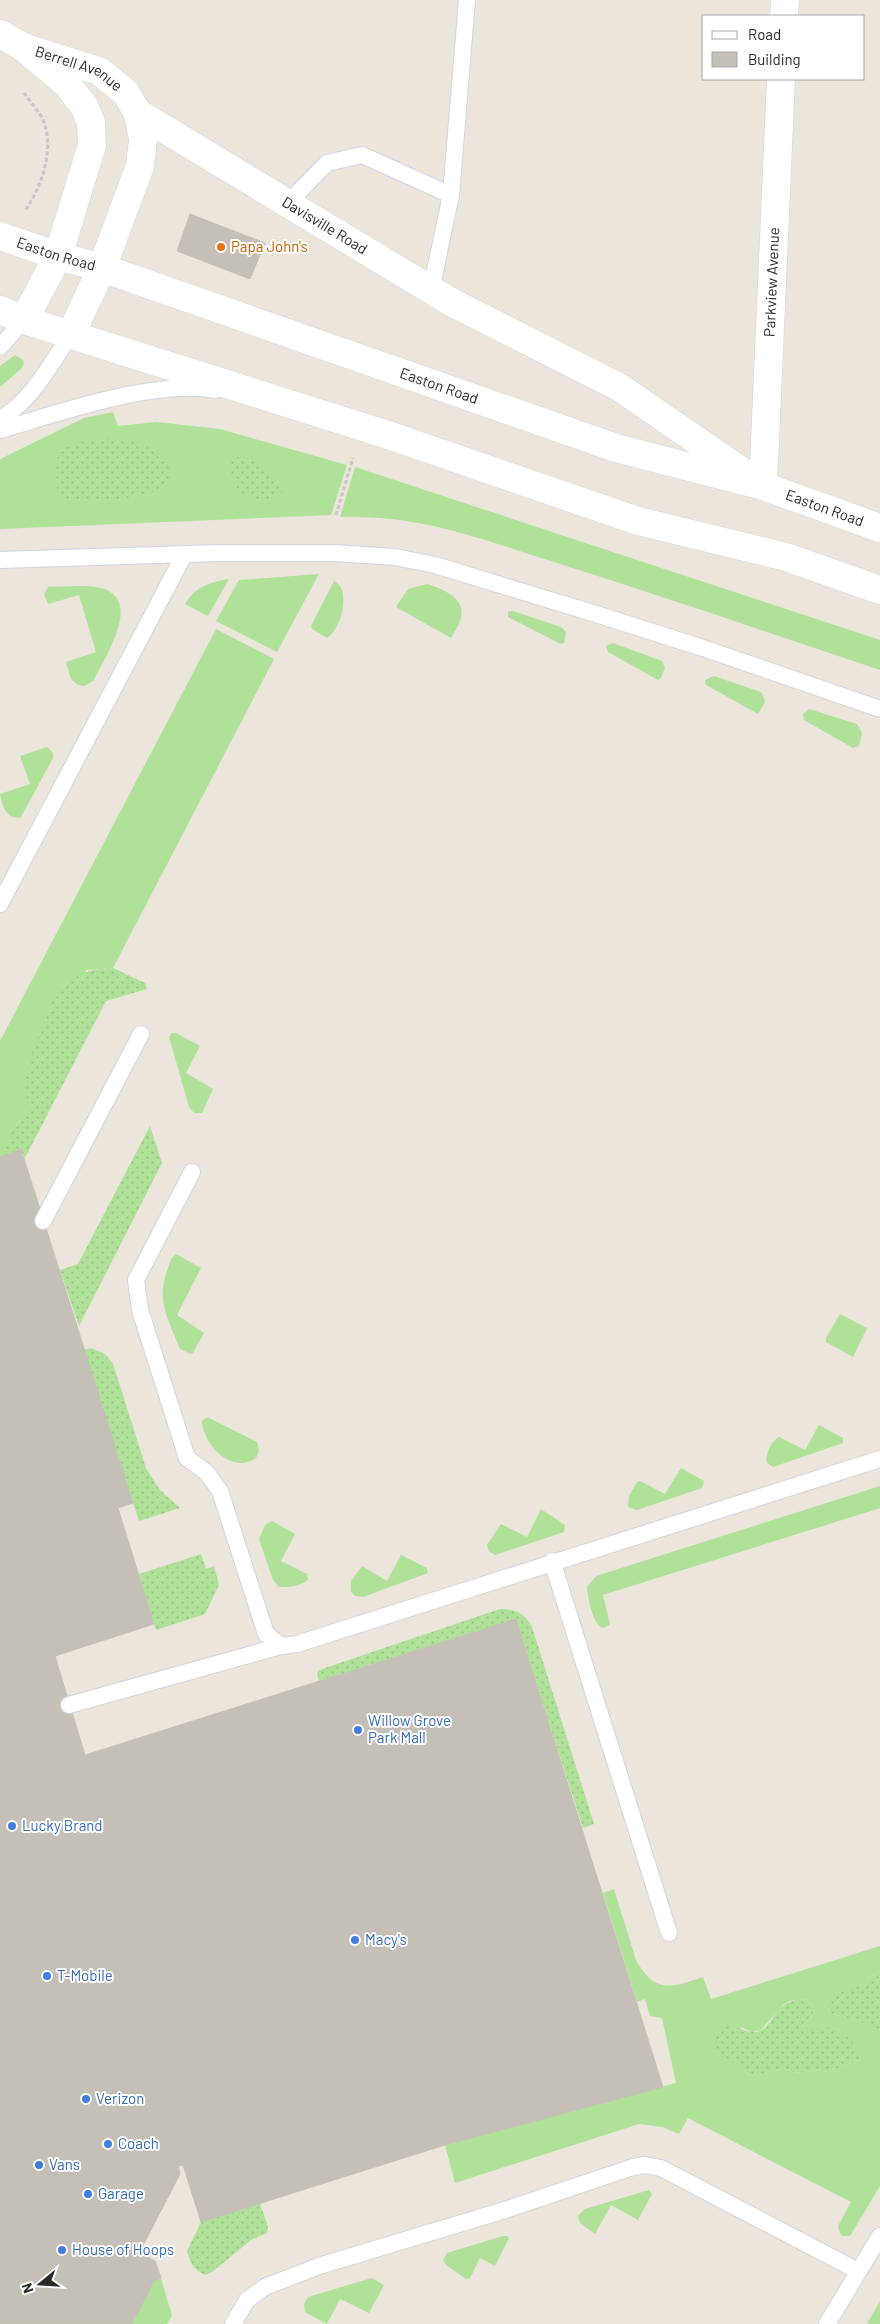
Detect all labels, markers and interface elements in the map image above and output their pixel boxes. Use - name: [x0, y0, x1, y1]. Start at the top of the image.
- legend: [702, 15, 865, 80]
- text: Road: [748, 25, 781, 43]
- street label: Berrell Avenue: [33, 41, 126, 94]
- text: Building: [748, 50, 801, 68]
- street label: Davisville Road: [279, 192, 371, 257]
- street label: Parkview Avenue: [760, 227, 782, 337]
- street label: Easton Road: [15, 232, 98, 274]
- place label: Papa John's: [231, 237, 308, 255]
- marker: Papa John's: [215, 241, 227, 253]
- street label: Easton Road: [398, 363, 481, 407]
- street label: Easton Road: [784, 485, 867, 529]
- place label: Willow Grove Park Mall: [368, 1711, 451, 1746]
- marker: Willow Grove Park Mall: [352, 1724, 364, 1736]
- place label: Lucky Brand: [22, 1816, 102, 1834]
- marker: Lucky Brand: [6, 1820, 18, 1832]
- place label: Macy's: [365, 1930, 407, 1948]
- marker: Macy's: [349, 1934, 361, 1946]
- place label: T-Mobile: [57, 1966, 113, 1984]
- marker: T-Mobile: [41, 1970, 53, 1982]
- place label: Verizon: [96, 2089, 144, 2107]
- marker: Verizon: [80, 2093, 92, 2105]
- place label: Coach: [118, 2134, 159, 2152]
- marker: Coach: [102, 2138, 114, 2150]
- place label: Vans: [49, 2155, 80, 2173]
- marker: Vans: [33, 2159, 45, 2171]
- place label: Garage: [98, 2184, 144, 2202]
- marker: Garage: [82, 2188, 94, 2200]
- place label: House of Hoops: [72, 2240, 174, 2258]
- marker: House of Hoops: [56, 2244, 68, 2256]
- north arrow: [15, 2259, 65, 2309]
- text: N: [18, 2281, 37, 2295]

